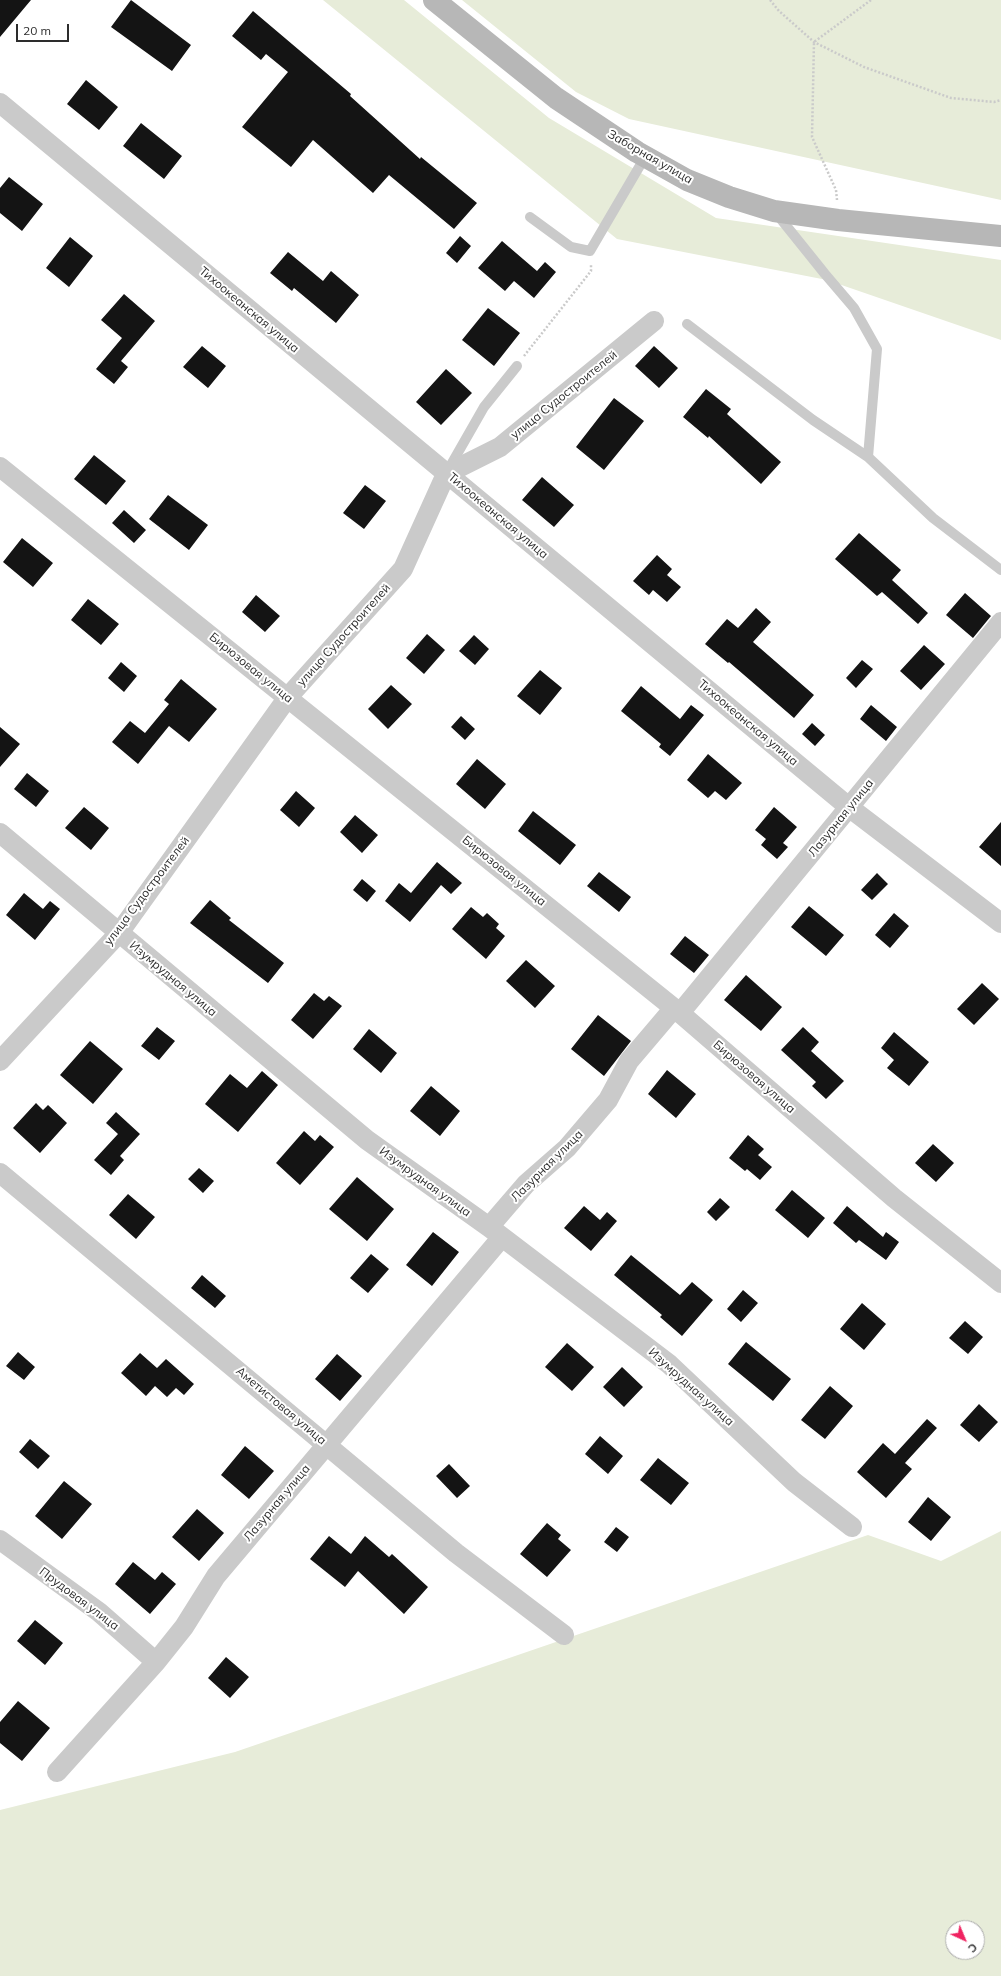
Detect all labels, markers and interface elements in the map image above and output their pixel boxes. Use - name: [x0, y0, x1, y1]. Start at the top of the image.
- scale bar: [18, 16, 71, 42]
- text: 20 m: [23, 23, 51, 38]
- street label: Заборная улица: [605, 127, 695, 187]
- street label: Тихоокеанская улица: [196, 264, 302, 356]
- street label: улица Судостроителей: [508, 348, 620, 442]
- street label: Тихоокеанская улица: [445, 470, 551, 562]
- street label: улица Судостроителей: [294, 581, 394, 689]
- street label: Бирюзовая улица: [206, 630, 296, 706]
- street label: Тихоокеанская улица: [695, 677, 801, 769]
- street label: Лазурная улица: [805, 776, 877, 860]
- street label: Бирюзовая улица: [459, 833, 549, 909]
- street label: улица Судостроителей: [101, 834, 193, 948]
- street label: Изумрудная улица: [126, 938, 220, 1020]
- street label: Бирюзовая улица: [710, 1038, 798, 1116]
- street label: Лазурная улица: [508, 1127, 586, 1205]
- street label: Изумрудная улица: [376, 1144, 474, 1220]
- street label: Изумрудная улица: [645, 1345, 737, 1429]
- street label: Аметистовая улица: [233, 1364, 329, 1448]
- street label: Лазурная улица: [241, 1462, 313, 1544]
- street label: Прудовая улица: [36, 1564, 122, 1634]
- north arrow: [945, 1920, 985, 1960]
- text: С: [965, 1940, 980, 1956]

